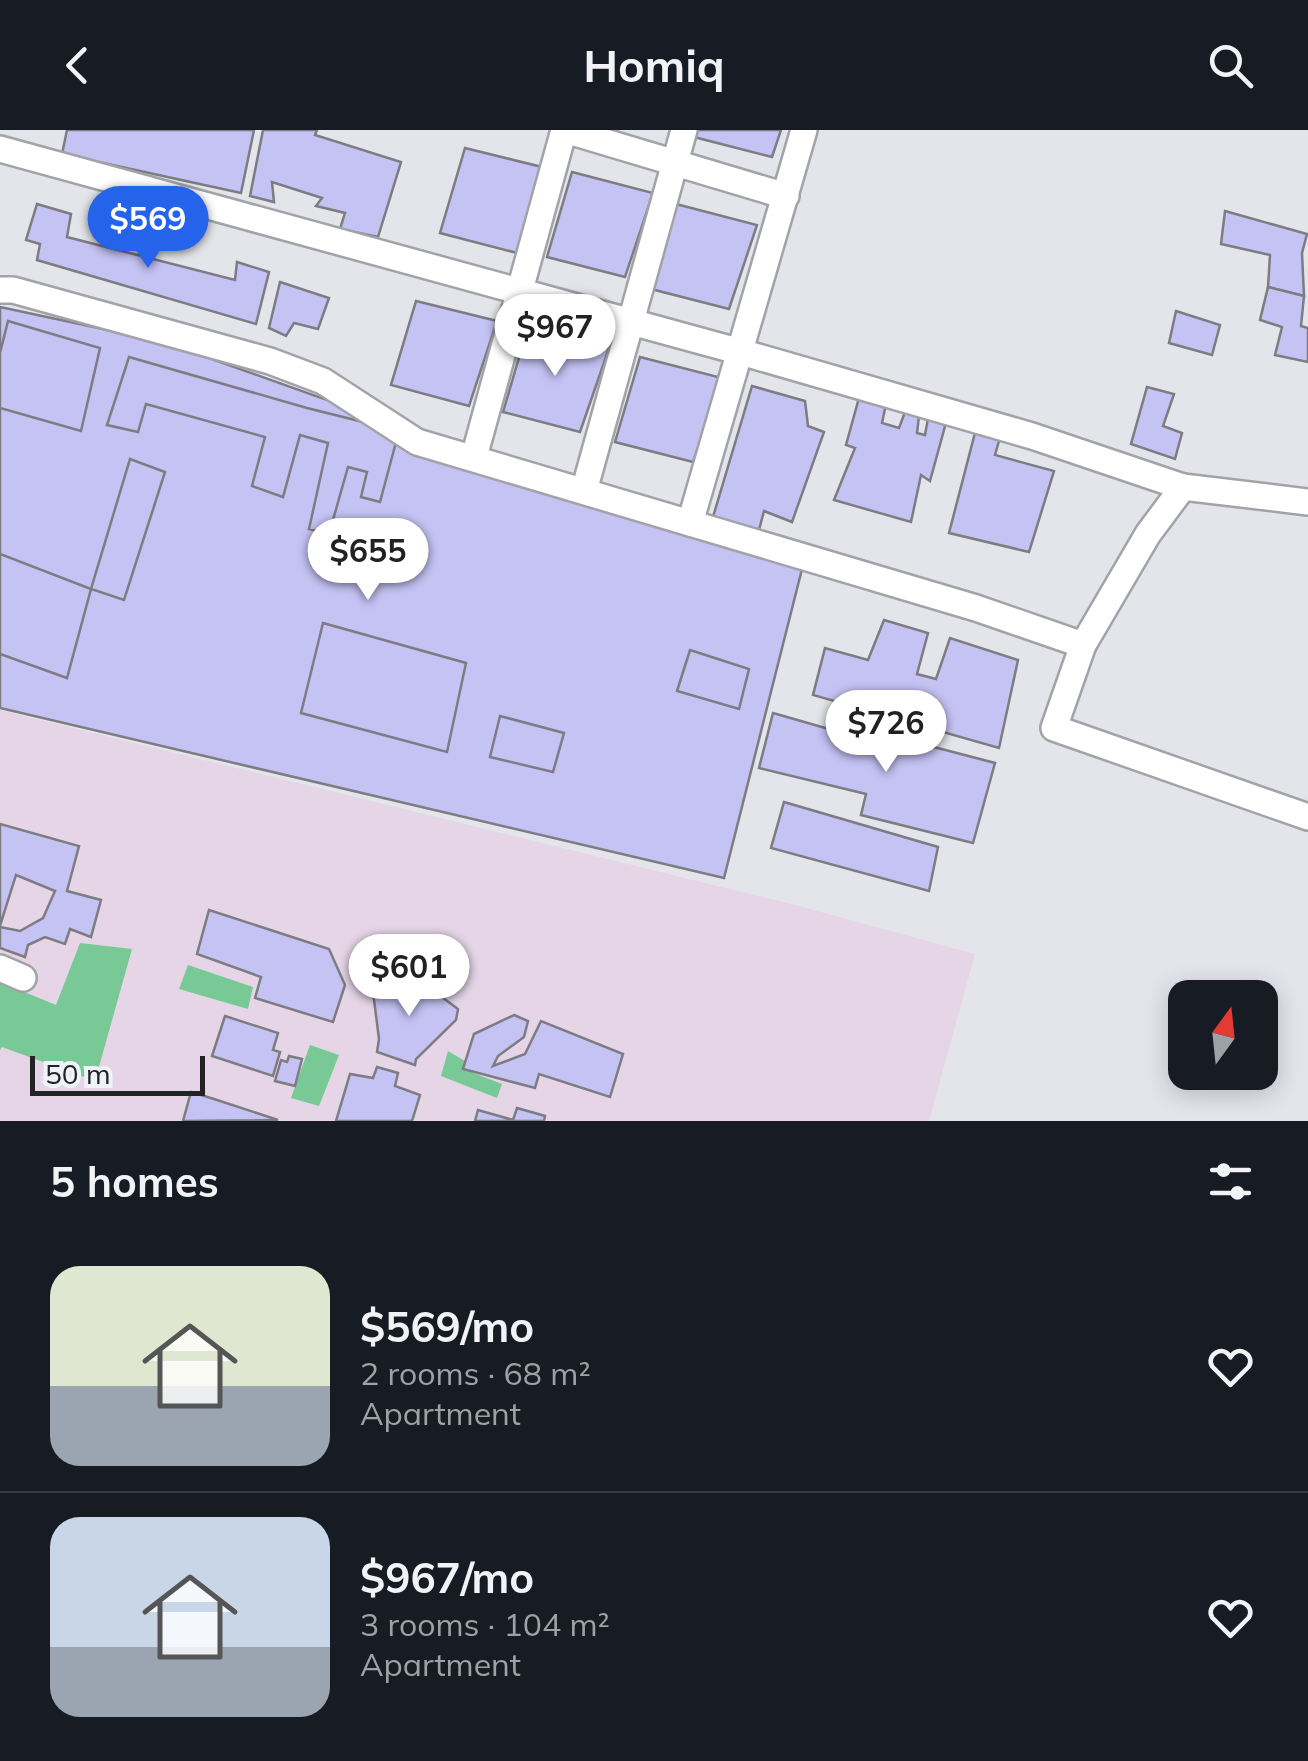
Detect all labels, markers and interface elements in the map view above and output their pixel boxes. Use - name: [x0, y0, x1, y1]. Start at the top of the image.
- text: Homiq: [583, 37, 725, 93]
- icon: back: [50, 38, 105, 93]
- icon: search: [1203, 38, 1258, 93]
- pin: $569: [89, 186, 207, 271]
- text: $569: [110, 198, 186, 238]
- pin: $967: [496, 294, 614, 379]
- text: $967: [517, 306, 593, 346]
- pin: $655: [309, 518, 427, 603]
- text: $655: [330, 530, 406, 570]
- pin: $726: [827, 690, 945, 775]
- text: $726: [848, 702, 924, 742]
- pin: $601: [350, 934, 468, 1019]
- text: $601: [371, 946, 447, 986]
- north arrow: [1168, 980, 1278, 1090]
- map controls: [1168, 980, 1278, 1090]
- scale bar: [30, 1051, 205, 1096]
- text: 50 m: [45, 1056, 111, 1091]
- icon: filters: [1203, 1154, 1258, 1209]
- text: 5 homes: [50, 1155, 219, 1208]
- text: $569/mo: [360, 1300, 534, 1353]
- icon: home: [130, 1306, 250, 1426]
- icon: heart: [1203, 1339, 1258, 1394]
- text: 2 rooms · 68 m²: [360, 1353, 591, 1393]
- text: Apartment: [360, 1393, 521, 1433]
- text: $967/mo: [360, 1551, 534, 1604]
- icon: home: [130, 1557, 250, 1677]
- icon: heart: [1203, 1590, 1258, 1645]
- text: 3 rooms · 104 m²: [360, 1604, 610, 1644]
- text: Apartment: [360, 1644, 521, 1684]

